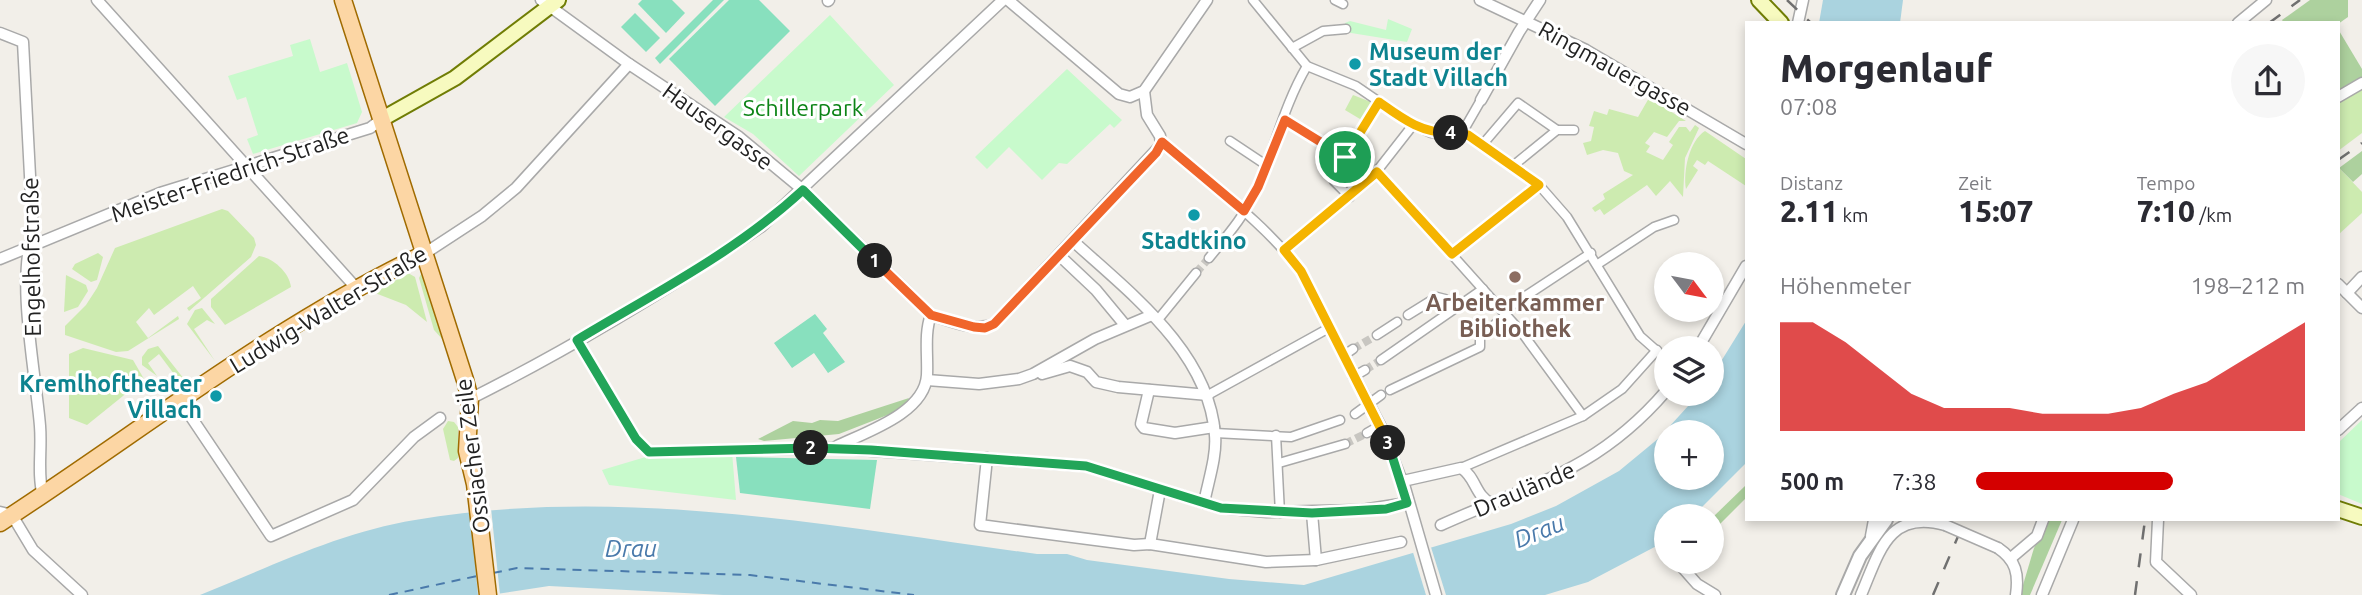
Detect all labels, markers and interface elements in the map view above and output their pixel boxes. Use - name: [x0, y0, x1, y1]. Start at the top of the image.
- street label: Ringmauergasse: [1535, 16, 1695, 120]
- place label: Museum der Stadt Villach: [1369, 39, 1508, 90]
- button: share: [2231, 44, 2305, 118]
- text: Morgenlauf: [1780, 47, 1992, 89]
- marker: Museum der Stadt Villach: [1347, 56, 1363, 72]
- street label: Hausergasse: [658, 78, 778, 174]
- text: 07:08: [1780, 94, 1838, 119]
- park label: Schillerpark: [743, 95, 864, 120]
- pin: 4: [1434, 116, 1468, 150]
- street label: Meister-Friedrich-Straße: [108, 121, 352, 227]
- text: 4: [1445, 121, 1456, 143]
- pin: [1315, 127, 1375, 187]
- icon: arrive: [1326, 138, 1364, 176]
- text: Distanz: [1780, 172, 1843, 194]
- text: Zeit: [1958, 172, 1992, 194]
- text: Tempo: [2137, 172, 2195, 194]
- street label: Engelhofstraße: [17, 177, 45, 337]
- text: 2.11: [1780, 194, 1838, 228]
- text: 15:07: [1958, 194, 2033, 228]
- text: 7:10: [2137, 194, 2195, 228]
- text: km: [1838, 204, 1868, 226]
- text: /km: [2195, 204, 2232, 226]
- marker: Stadtkino: [1186, 207, 1202, 223]
- place label: Stadtkino: [1141, 228, 1247, 253]
- street label: Ludwig-Walter-Straße: [225, 240, 431, 378]
- pin: 1: [858, 244, 892, 278]
- text: 1: [869, 249, 880, 271]
- north arrow: [1654, 252, 1724, 322]
- map controls: [1654, 252, 1724, 574]
- marker: Arbeiterkammer Bibliothek: [1507, 269, 1523, 285]
- text: Höhenmeter: [1780, 273, 1911, 298]
- text: 198–212 m: [2191, 273, 2305, 298]
- place label: Arbeiterkammer Bibliothek: [1426, 290, 1605, 341]
- button: layers: [1654, 336, 1724, 406]
- place label: Kremlhoftheater Villach: [19, 371, 203, 422]
- street label: Ossiacher Zeile: [450, 377, 494, 535]
- marker: Kremlhoftheater Villach: [208, 388, 224, 404]
- button: +: [1654, 420, 1724, 490]
- pin: 3: [1370, 426, 1406, 460]
- pin: 2: [794, 430, 828, 466]
- text: 3: [1382, 431, 1393, 453]
- text: 2: [805, 436, 816, 458]
- street label: Draulände: [1470, 457, 1578, 521]
- text: 500 m: [1780, 469, 1844, 494]
- text: 7:38: [1892, 469, 1937, 494]
- button: −: [1654, 504, 1724, 574]
- water label: Drau: [1510, 509, 1568, 553]
- water label: Drau: [605, 535, 657, 562]

